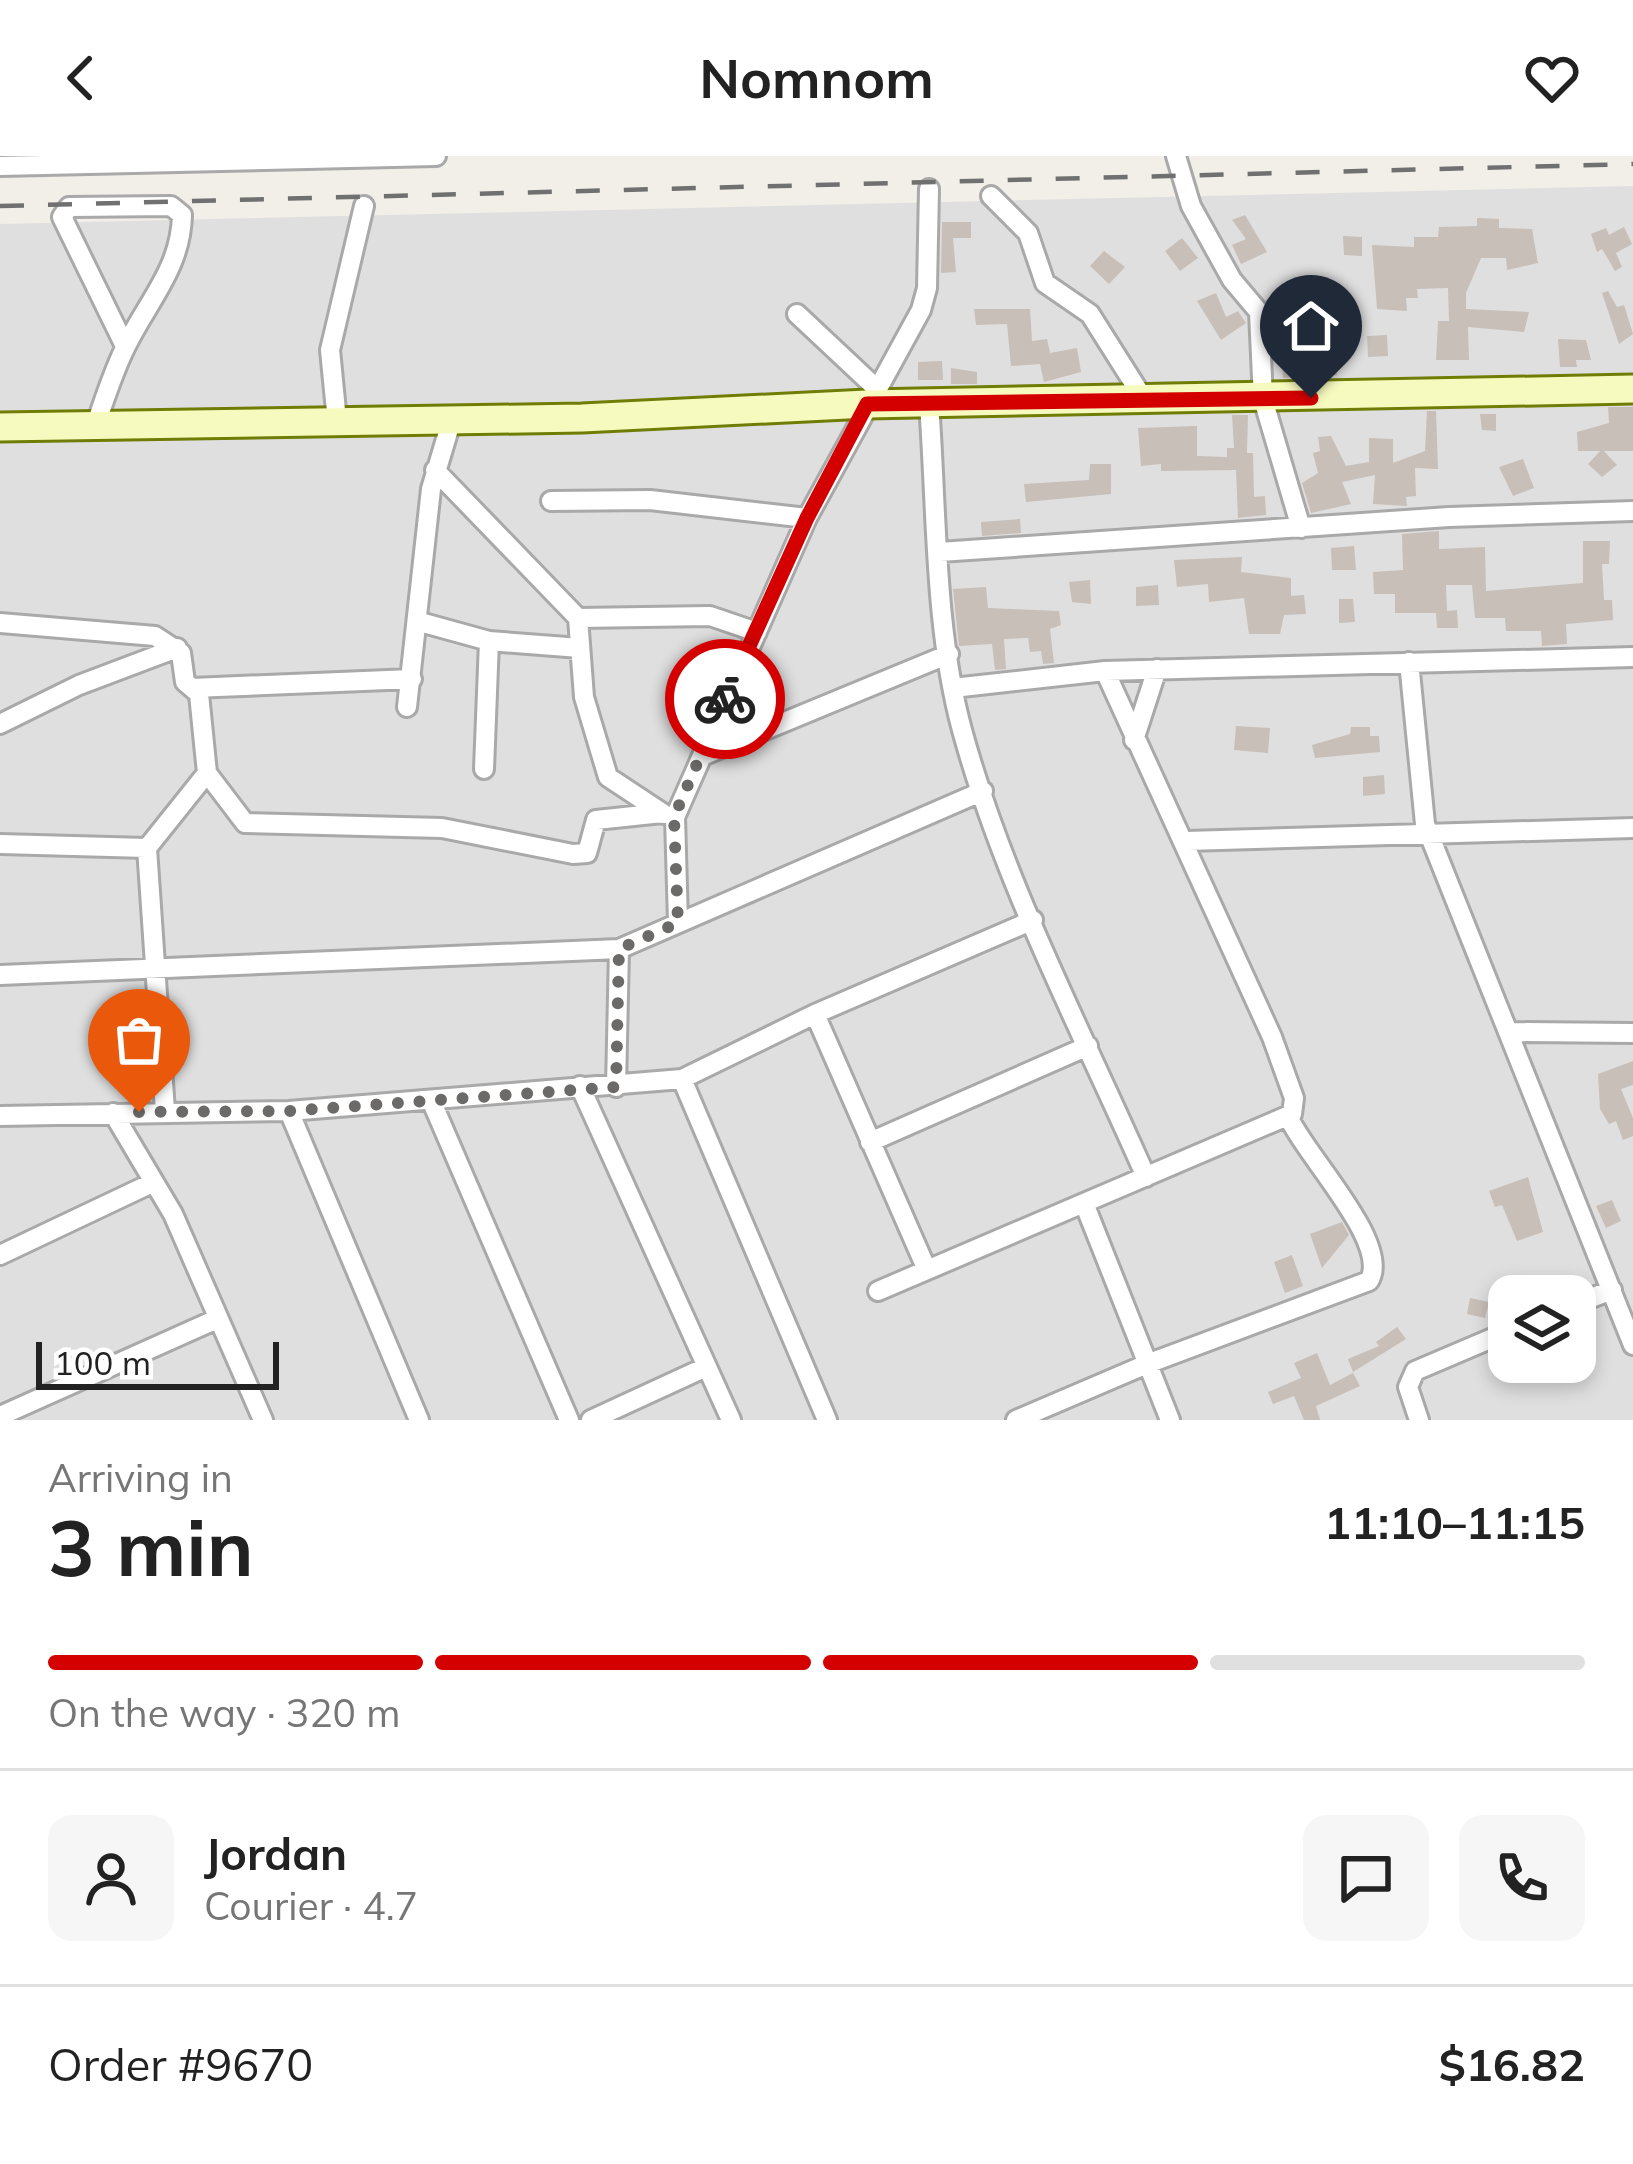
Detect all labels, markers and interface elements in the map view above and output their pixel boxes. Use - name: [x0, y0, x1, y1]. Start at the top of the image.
- text: Nomnom: [699, 44, 934, 112]
- icon: back: [48, 45, 114, 111]
- icon: heart: [1519, 45, 1585, 111]
- pin: [1260, 275, 1362, 398]
- icon: home: [1278, 293, 1344, 359]
- courier: [665, 639, 785, 759]
- icon: bike: [692, 666, 758, 732]
- pin: [88, 989, 190, 1112]
- icon: bag: [106, 1007, 172, 1073]
- map controls: [1488, 1275, 1596, 1383]
- button: layers: [1488, 1275, 1596, 1383]
- scale bar: [36, 1336, 279, 1389]
- text: 100 m: [54, 1342, 151, 1383]
- text: Arriving in: [48, 1453, 233, 1502]
- text: 11:10–11:15: [1324, 1494, 1585, 1550]
- text: 3 min: [48, 1498, 254, 1596]
- text: On the way · 320 m: [48, 1688, 400, 1737]
- button: person: [48, 1815, 174, 1941]
- button: chat: [1303, 1815, 1429, 1941]
- button: phone: [1459, 1815, 1585, 1941]
- text: Jordan: [204, 1825, 347, 1881]
- text: Courier · 4.7: [204, 1881, 418, 1930]
- text: Order #9670: [48, 2036, 313, 2092]
- text: $16.82: [1439, 2036, 1585, 2092]

